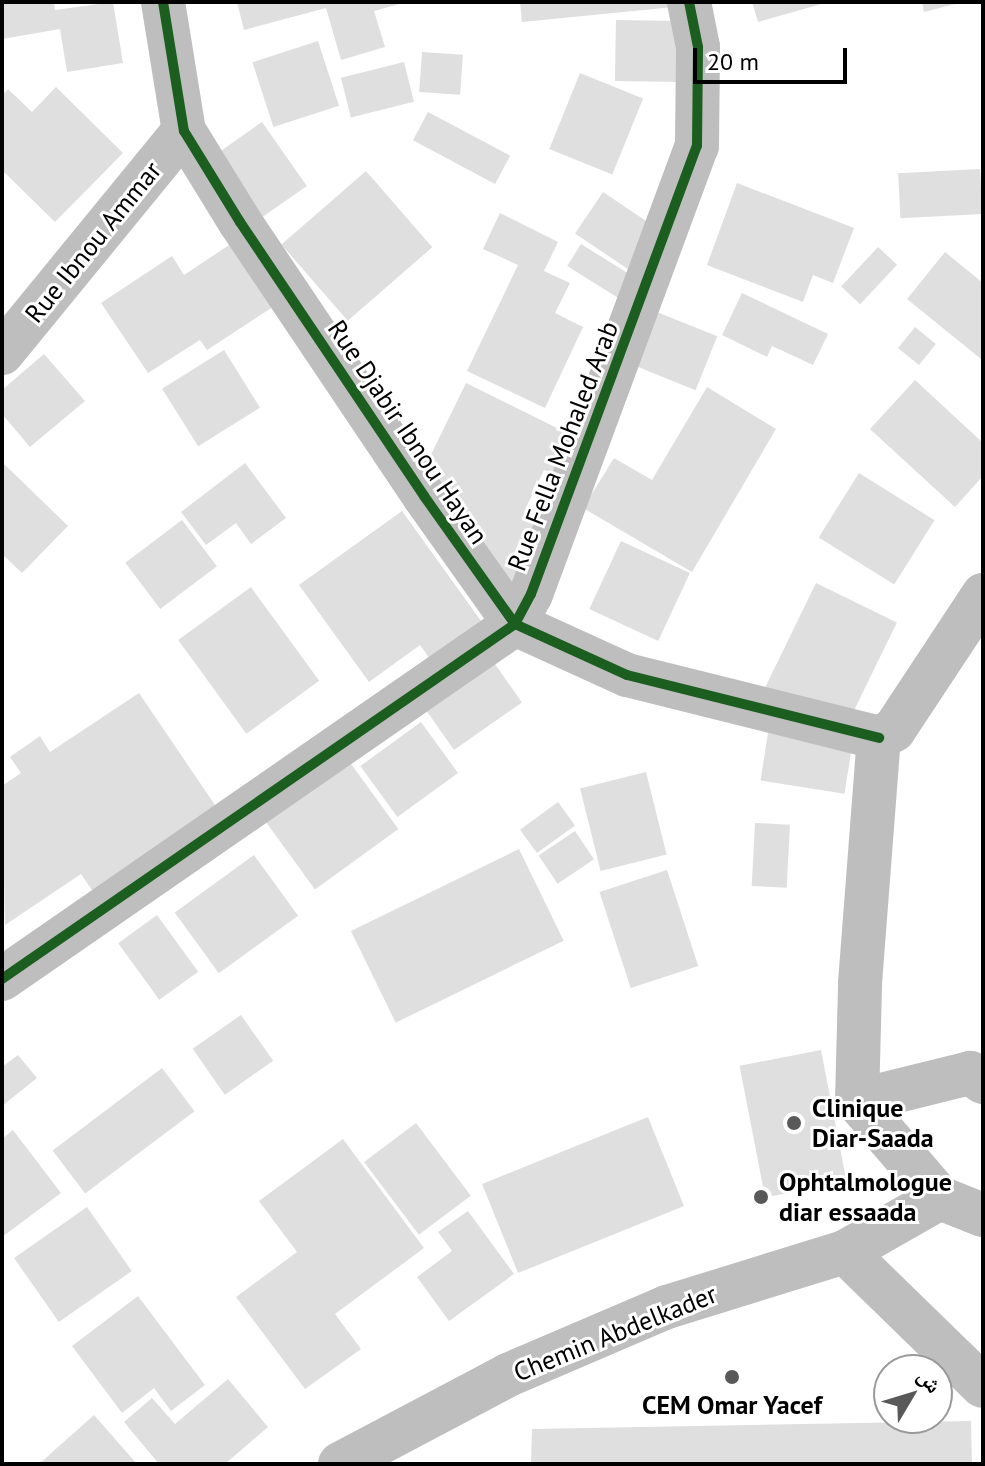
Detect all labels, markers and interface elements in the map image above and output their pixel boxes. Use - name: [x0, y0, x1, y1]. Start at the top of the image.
- scale bar: [697, 32, 851, 82]
- text: 20 m: [707, 46, 759, 77]
- street label: Rue Ibnou Ammar: [18, 155, 168, 329]
- street label: Rue Djabir Ibnou Hayan: [321, 314, 495, 550]
- street label: Rue Fella Mohaled Arab: [501, 317, 625, 575]
- place label: Clinique Diar-Saada: [812, 1092, 934, 1154]
- marker: Clinique Diar-Saada: [783, 1112, 805, 1134]
- place label: Ophtalmologue diar essaada: [779, 1166, 952, 1228]
- marker: Ophtalmologue diar essaada: [750, 1186, 772, 1208]
- street label: Chemin Abdelkader: [509, 1278, 721, 1388]
- north arrow: [873, 1354, 953, 1434]
- text: ش: [912, 1363, 949, 1398]
- marker: CEM Omar Yacef: [723, 1368, 741, 1386]
- place label: CEM Omar Yacef: [641, 1389, 823, 1421]

